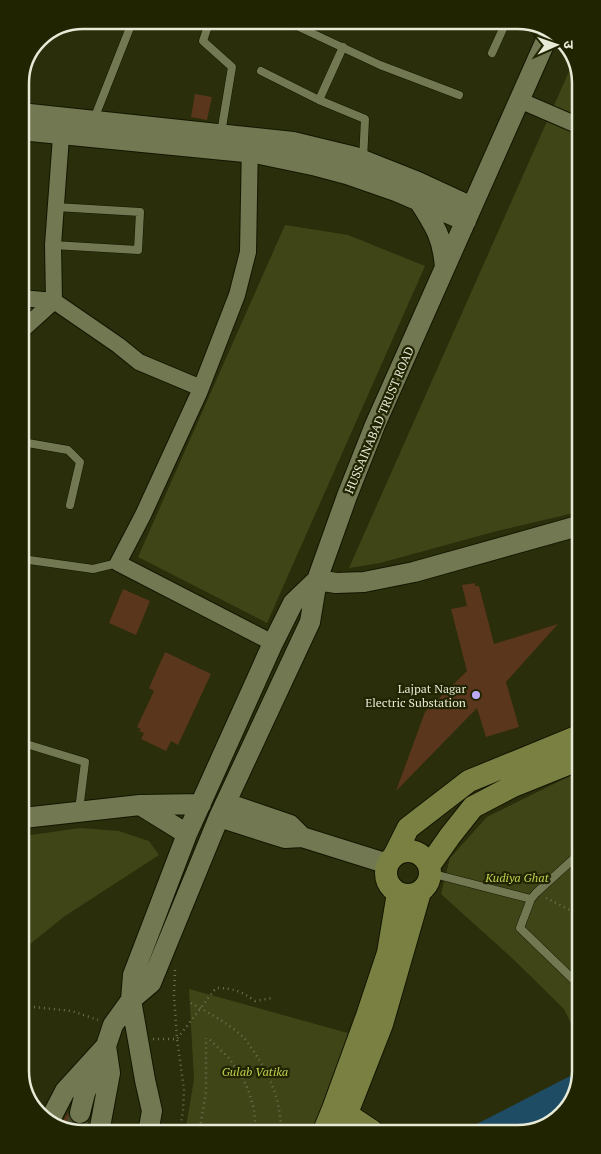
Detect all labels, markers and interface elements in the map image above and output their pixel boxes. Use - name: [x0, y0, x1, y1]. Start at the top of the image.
- north arrow: [531, 20, 581, 70]
- text: उ: [560, 40, 579, 50]
- street label: HUSSAINABAD TRUST ROAD: [341, 344, 417, 496]
- place label: Lajpat Nagar Electric Substation: [365, 681, 466, 710]
- marker: Lajpat Nagar Electric Substation: [470, 689, 482, 701]
- park label: Kudiya Ghat: [484, 870, 550, 885]
- park label: Gulab Vatika: [222, 1064, 288, 1079]

